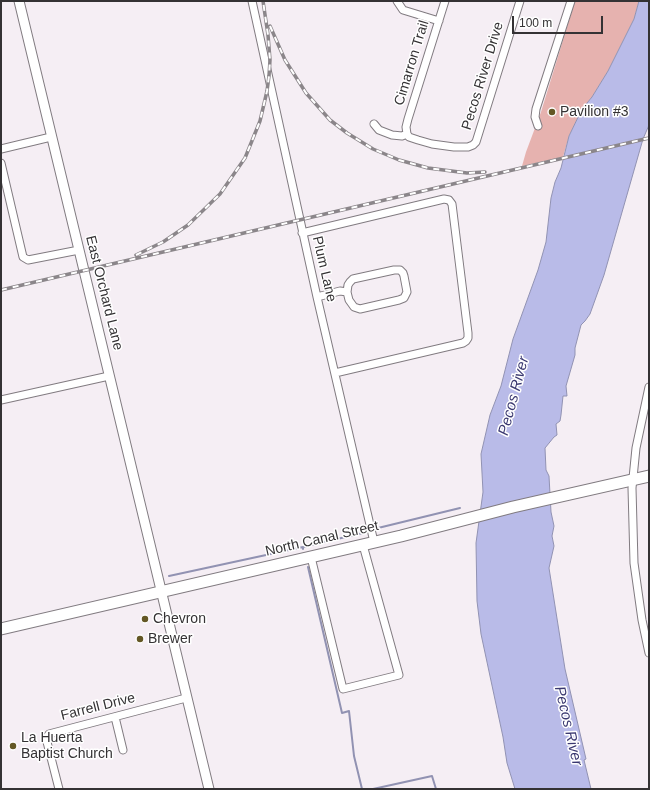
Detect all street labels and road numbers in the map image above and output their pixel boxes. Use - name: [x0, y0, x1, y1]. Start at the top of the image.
- street label: Cimarron Trail: [391, 18, 433, 108]
- street label: Pecos River Drive: [459, 20, 507, 132]
- street label: East Orchard Lane: [82, 234, 126, 352]
- street label: Plum Lane: [308, 235, 340, 303]
- street label: North Canal Street: [264, 518, 380, 560]
- street label: Farrell Drive: [59, 690, 137, 724]

